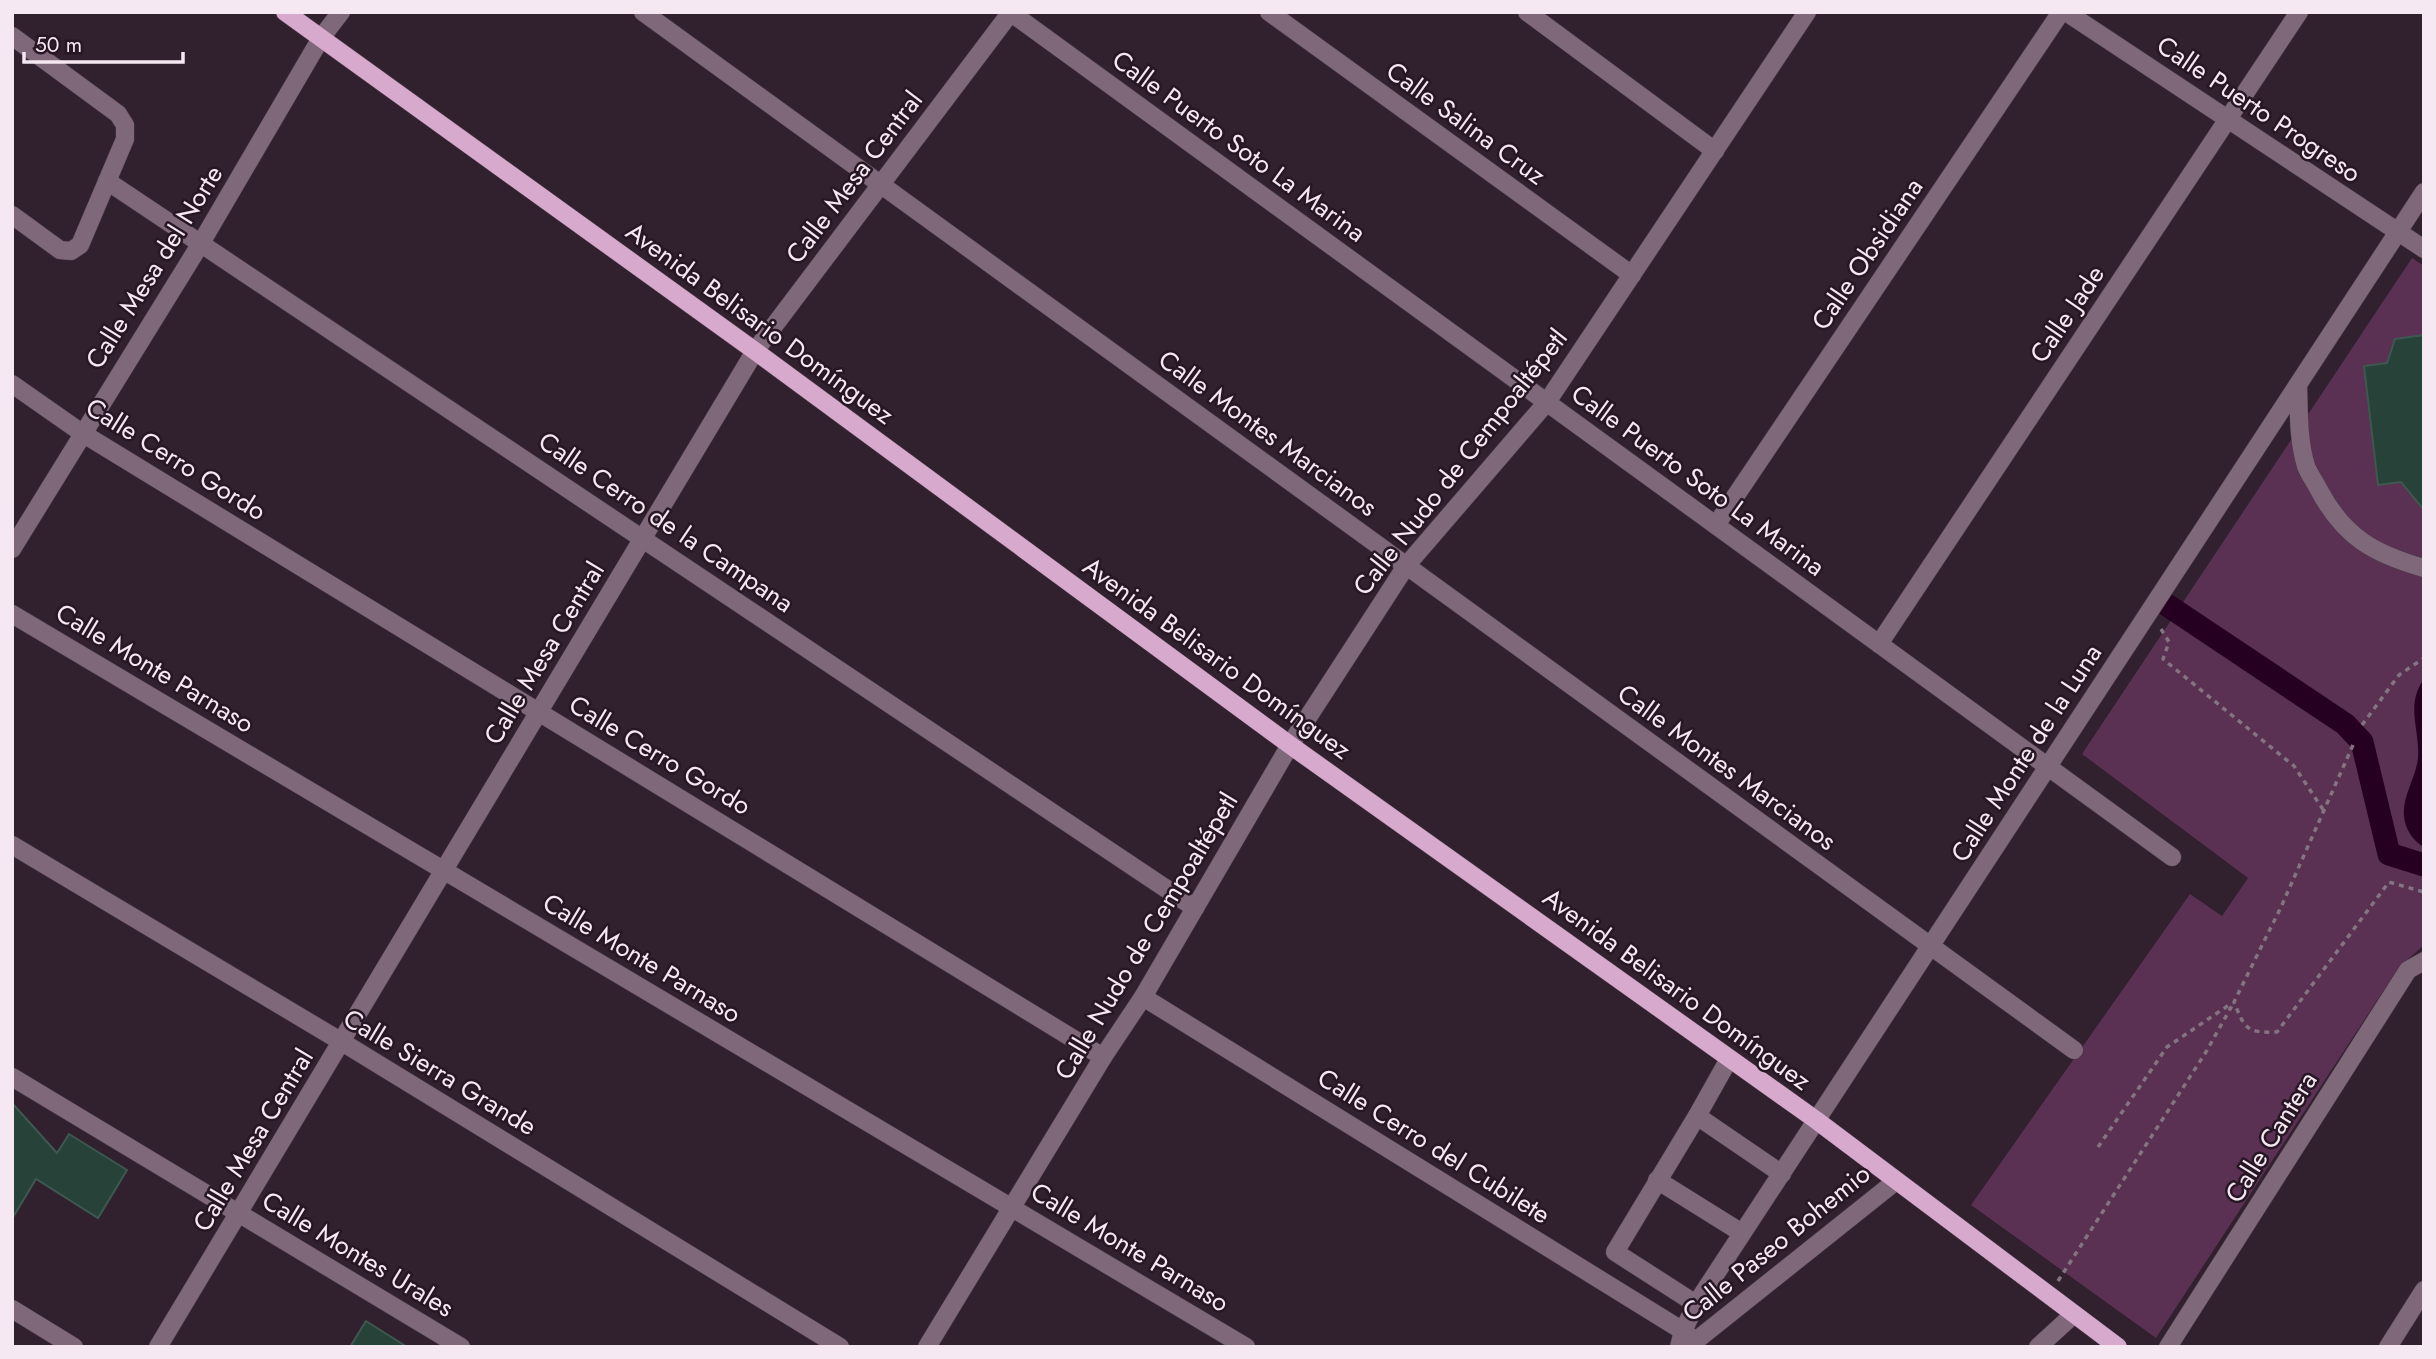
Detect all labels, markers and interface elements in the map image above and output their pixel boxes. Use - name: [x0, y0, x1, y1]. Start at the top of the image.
- scale bar: [24, 21, 184, 65]
- street label: Calle Puerto Progreso: [2149, 26, 2369, 192]
- text: 50 m: [35, 30, 82, 60]
- street label: Calle Puerto Soto La Marina: [1104, 41, 1374, 251]
- street label: Calle Salina Cruz: [1378, 52, 1554, 194]
- street label: Calle Mesa Central: [776, 83, 932, 271]
- street label: Calle Mesa del Norte: [76, 158, 232, 376]
- street label: Calle Obsidiana: [1802, 170, 1932, 338]
- street label: Avenida Belisario Domínguez: [618, 213, 902, 433]
- street label: Calle Jade: [2020, 258, 2114, 370]
- street label: Calle Nudo de Cempoaltépetl: [1344, 321, 1576, 603]
- street label: Calle Montes Marcianos: [1151, 341, 1385, 525]
- street label: Calle Puerto Soto La Marina: [1563, 375, 1833, 585]
- street label: Calle Cerro Gordo: [78, 388, 274, 530]
- street label: Calle Cerro de la Campana: [531, 422, 801, 622]
- street label: Avenida Belisario Domínguez: [1075, 548, 1359, 768]
- street label: Calle Mesa Central: [474, 554, 614, 752]
- street label: Calle Monte Parnaso: [49, 594, 261, 742]
- street label: Calle Monte de la Luna: [1941, 637, 2111, 869]
- street label: Calle Montes Marcianos: [1610, 675, 1844, 859]
- street label: Calle Cerro Gordo: [562, 686, 758, 824]
- street label: Calle Nudo de Cempoaltépetl: [1045, 785, 1247, 1087]
- street label: Avenida Belisario Domínguez: [1535, 879, 1819, 1099]
- street label: Calle Monte Parnaso: [536, 884, 748, 1032]
- street label: Calle Sierra Grande: [336, 999, 544, 1145]
- street label: Calle Mesa Central: [183, 1041, 323, 1239]
- street label: Calle Cerro del Cubilete: [1310, 1059, 1558, 1233]
- street label: Calle Cantera: [2216, 1064, 2326, 1210]
- street label: Calle Paseo Bohemio: [1674, 1155, 1878, 1331]
- street label: Calle Monte Parnaso: [1024, 1173, 1236, 1321]
- street label: Calle Montes Urales: [255, 1182, 461, 1326]

